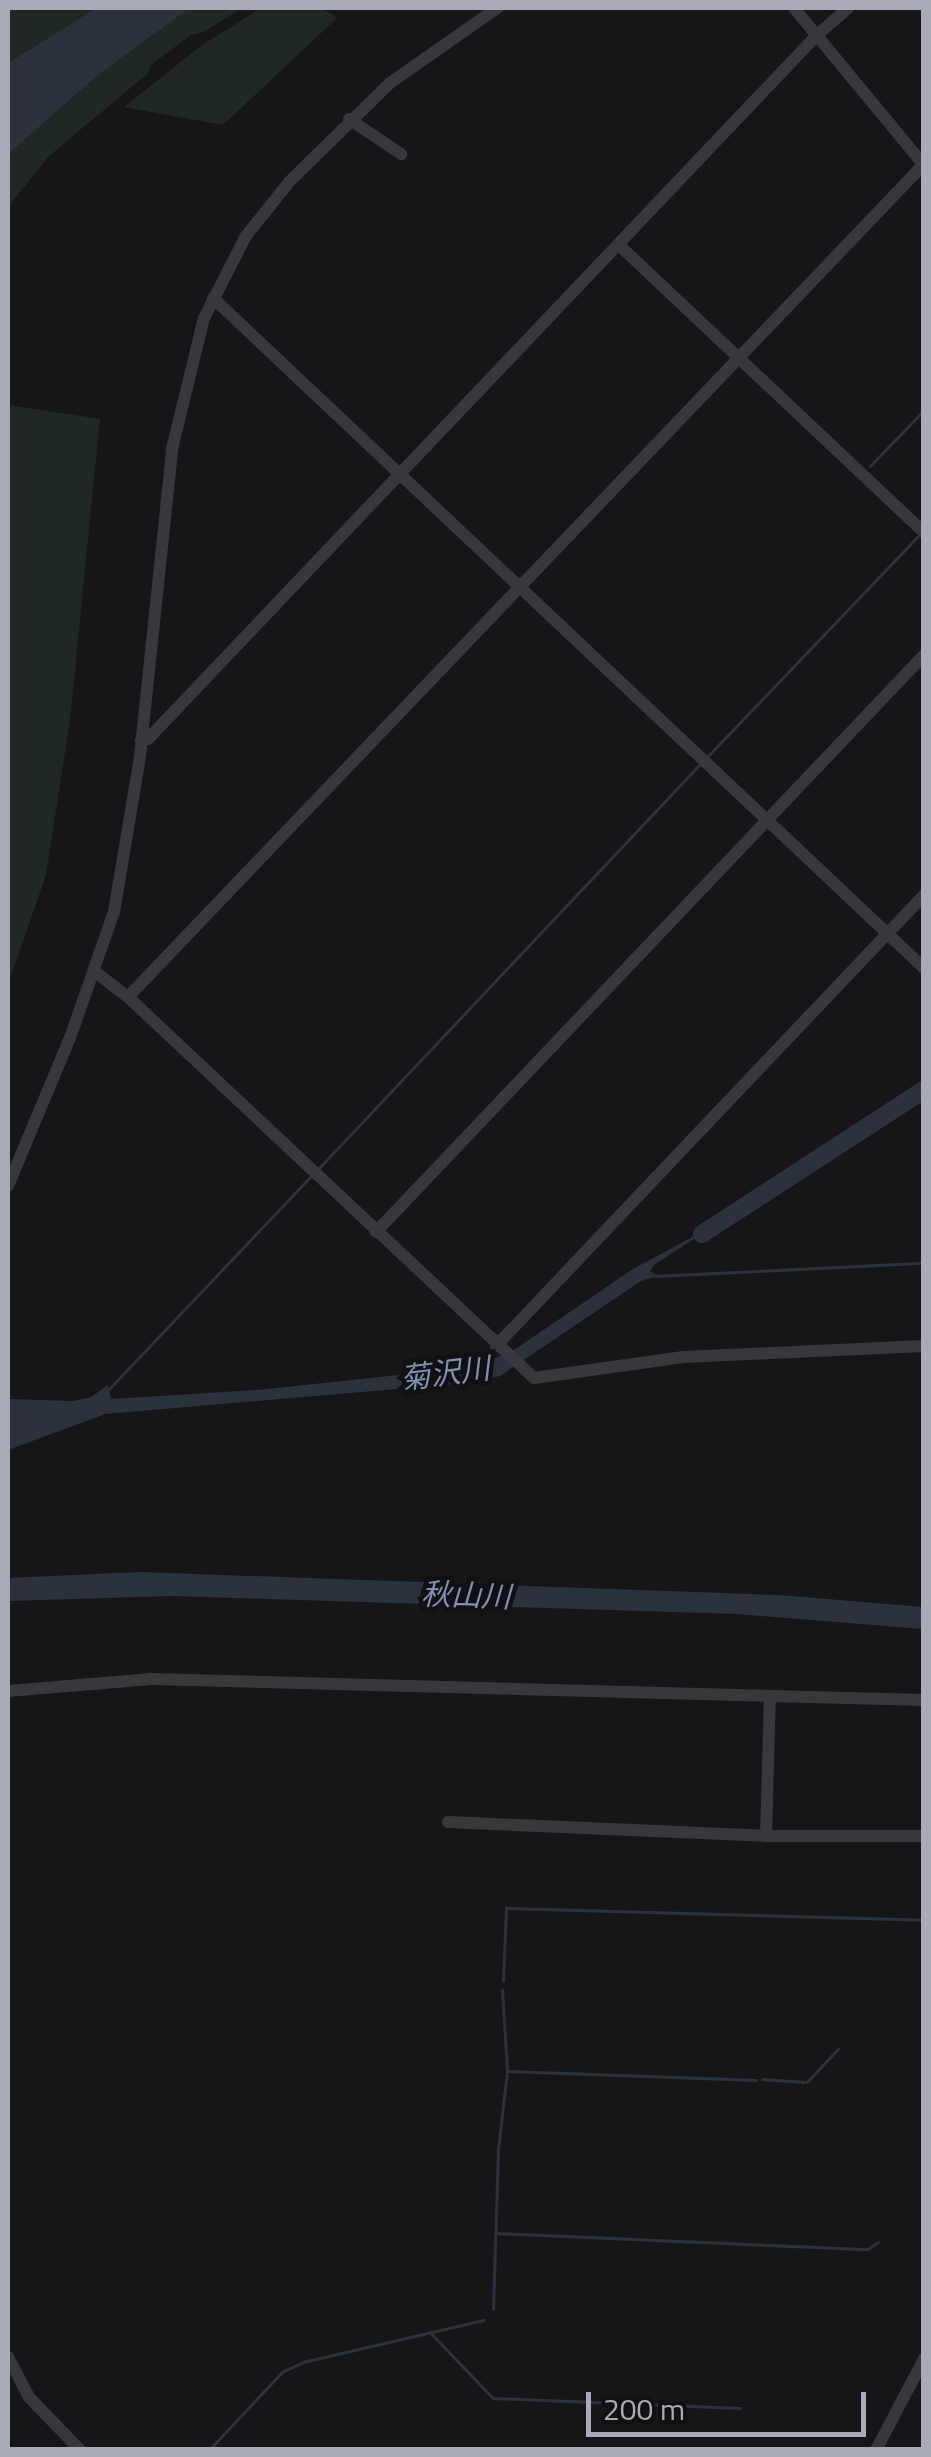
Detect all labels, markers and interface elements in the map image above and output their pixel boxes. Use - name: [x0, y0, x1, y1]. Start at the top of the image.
- water label: 菊沢川: [398, 1350, 492, 1396]
- water label: 秋山川: [420, 1575, 512, 1615]
- scale bar: [591, 2372, 871, 2434]
- text: 200 m: [603, 2386, 685, 2432]

